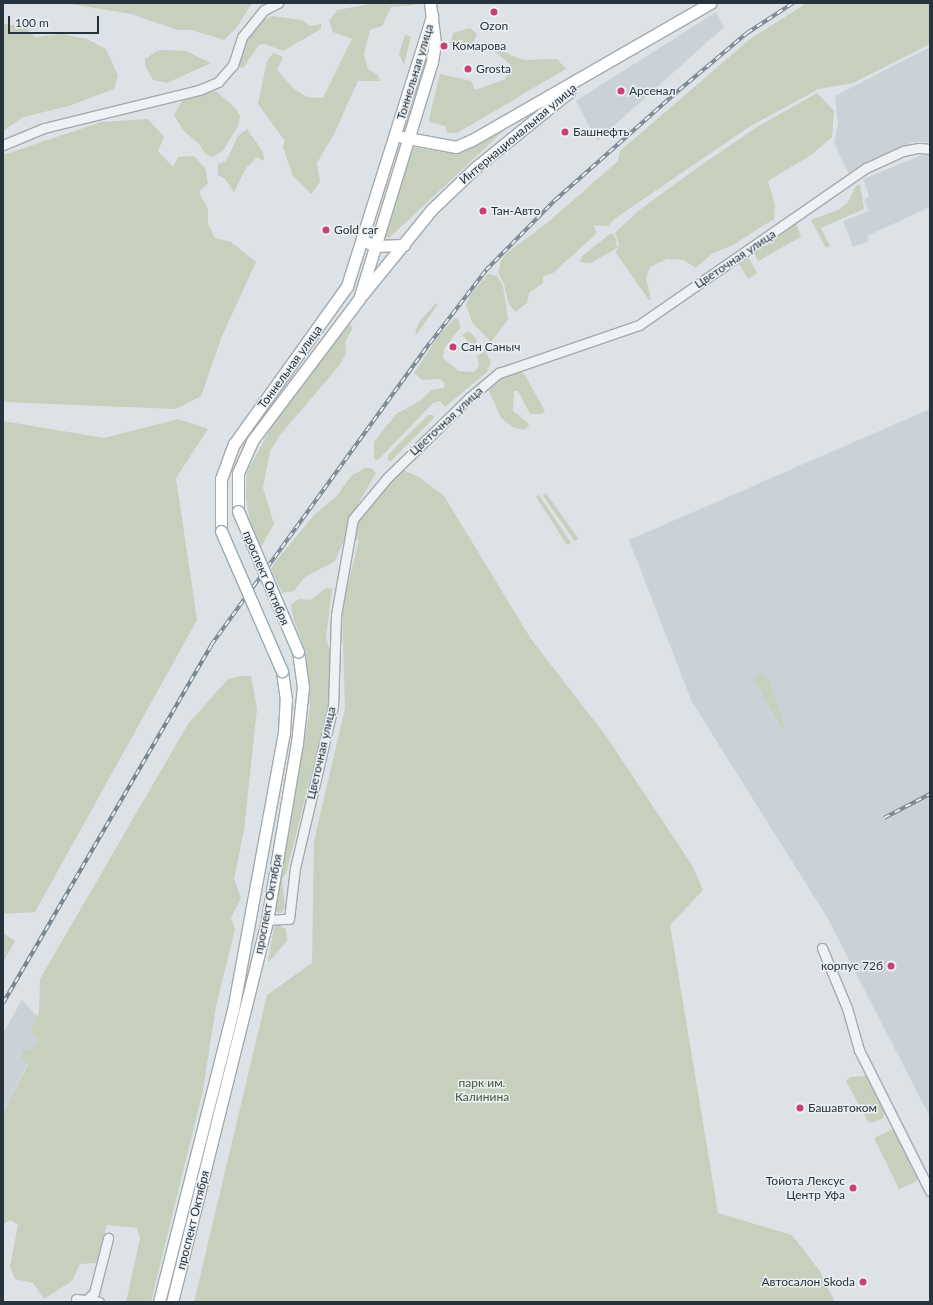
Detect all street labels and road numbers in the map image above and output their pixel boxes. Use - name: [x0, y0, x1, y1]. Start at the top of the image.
- street label: Тоннельная улица: [394, 22, 436, 122]
- street label: Интернациональная улица: [457, 81, 579, 187]
- street label: Цветочная улица: [692, 227, 778, 291]
- street label: Тоннельная улица: [255, 323, 325, 411]
- street label: Цветочная улица: [406, 383, 486, 459]
- street label: проспект Октября: [240, 528, 292, 628]
- street label: Цветочная улица: [303, 705, 339, 801]
- street label: проспект Октября: [251, 853, 285, 955]
- street label: проспект Октября: [174, 1169, 212, 1271]

